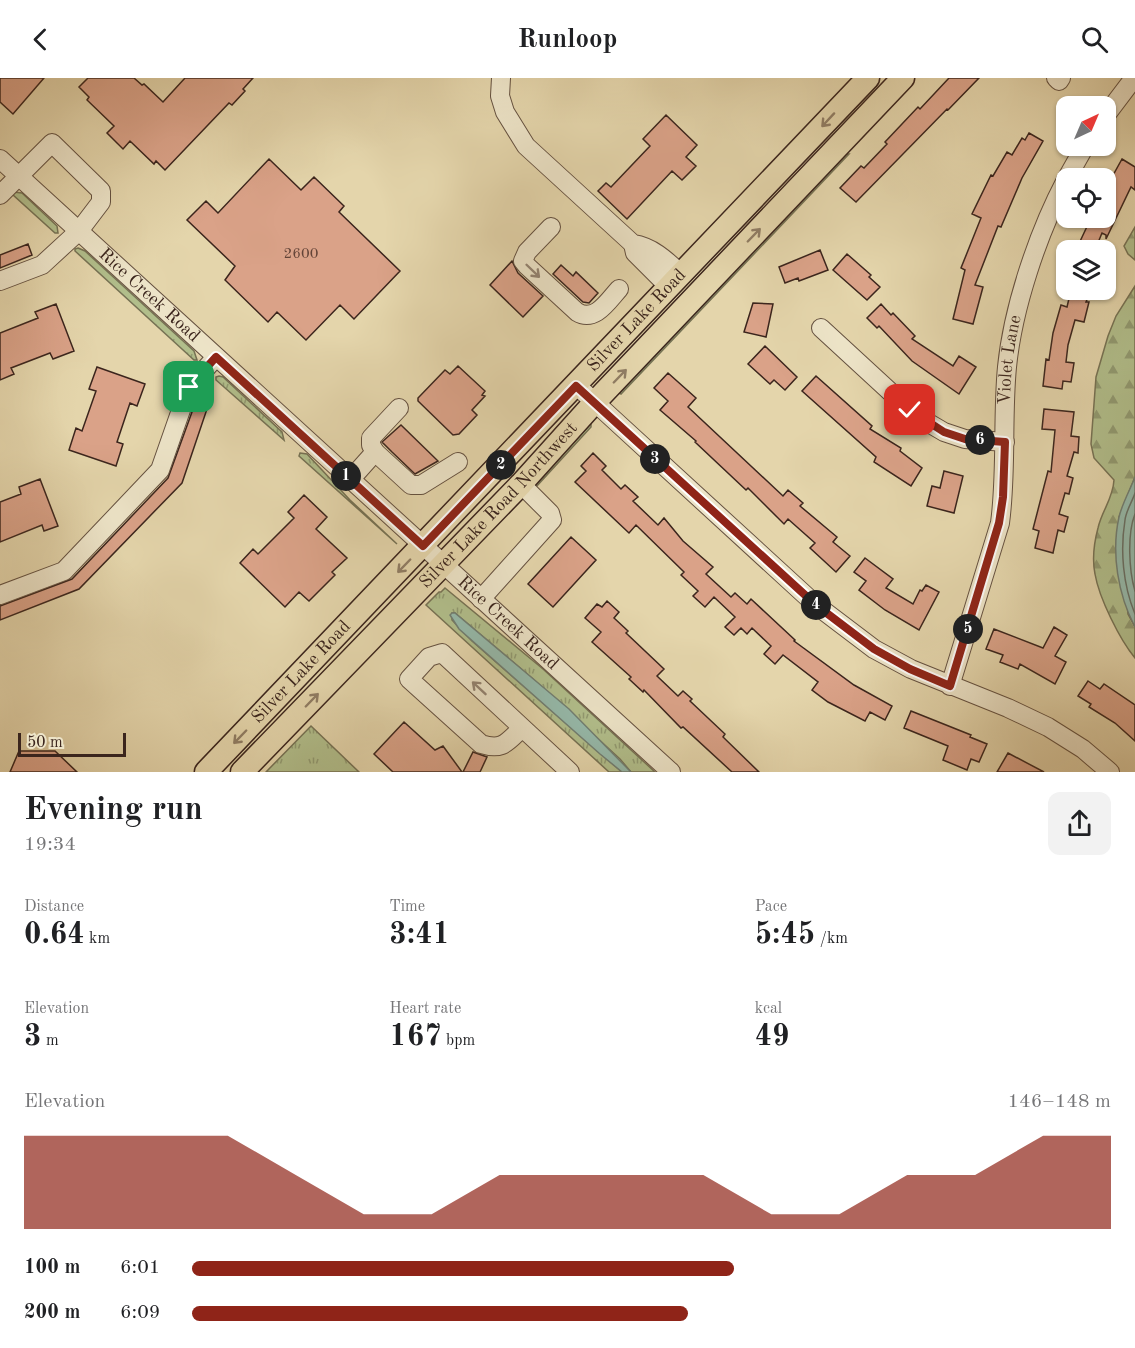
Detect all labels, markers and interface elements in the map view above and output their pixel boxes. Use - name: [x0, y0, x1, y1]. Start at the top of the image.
- icon: back: [24, 23, 57, 56]
- icon: search: [1078, 23, 1111, 56]
- text: Runloop: [518, 26, 617, 53]
- north arrow: [1056, 96, 1116, 156]
- map controls: [1056, 96, 1116, 300]
- one-way arrow: [821, 113, 835, 128]
- button: locate: [1056, 168, 1116, 228]
- one-way arrow: [747, 227, 761, 242]
- button: layers: [1056, 240, 1116, 300]
- street label: Rice Creek Road: [95, 245, 203, 346]
- house number: 2600: [284, 247, 318, 262]
- one-way arrow: [525, 264, 540, 279]
- street label: Silver Lake Road: [584, 266, 690, 375]
- street label: Violet Lane: [996, 313, 1025, 405]
- pin: [163, 361, 214, 412]
- one-way arrow: [612, 369, 626, 384]
- icon: arrive: [172, 370, 205, 403]
- pin: [884, 384, 935, 435]
- icon: check: [893, 393, 926, 426]
- street label: Silver Lake Road Northwest: [416, 419, 581, 592]
- pin: 6: [965, 425, 995, 455]
- text: 6: [975, 432, 985, 448]
- pin: 3: [640, 444, 670, 474]
- pin: 2: [486, 450, 516, 480]
- text: 3: [650, 451, 660, 467]
- text: 2: [496, 457, 506, 473]
- pin: 1: [331, 461, 361, 491]
- text: 1: [341, 468, 351, 484]
- one-way arrow: [397, 558, 411, 573]
- street label: Rice Creek Road: [454, 573, 562, 673]
- pin: 4: [801, 590, 831, 620]
- text: 4: [811, 597, 821, 613]
- pin: 5: [953, 614, 983, 644]
- street label: Silver Lake Road: [248, 617, 354, 727]
- text: 5: [963, 621, 973, 637]
- one-way arrow: [472, 681, 487, 695]
- one-way arrow: [304, 692, 319, 707]
- one-way arrow: [233, 729, 247, 744]
- scale bar: [18, 730, 126, 758]
- text: 50 m: [27, 735, 63, 751]
- button: share: [1048, 792, 1111, 855]
- text: Evening run: [24, 794, 203, 827]
- text: 19:34: [24, 835, 76, 855]
- text: Distance: [24, 899, 84, 915]
- text: Time: [389, 899, 425, 915]
- text: Pace: [755, 899, 787, 915]
- text: 0.64: [24, 920, 85, 950]
- text: 3:41: [389, 920, 450, 950]
- text: 5:45: [755, 920, 815, 950]
- text: km: [85, 931, 110, 947]
- text: /km: [815, 931, 848, 947]
- text: Elevation: [24, 1001, 89, 1017]
- text: Heart rate: [389, 1001, 461, 1017]
- text: kcal: [755, 1001, 782, 1017]
- text: 3: [24, 1022, 41, 1052]
- text: 167: [389, 1022, 442, 1052]
- text: 49: [755, 1022, 789, 1052]
- text: m: [41, 1033, 59, 1049]
- text: bpm: [442, 1033, 475, 1049]
- text: Elevation: [24, 1092, 105, 1112]
- text: 146–148 m: [1008, 1092, 1111, 1112]
- text: 100 m: [24, 1258, 80, 1278]
- text: 6:01: [120, 1258, 160, 1278]
- text: 200 m: [24, 1303, 80, 1323]
- text: 6:09: [120, 1303, 160, 1323]

